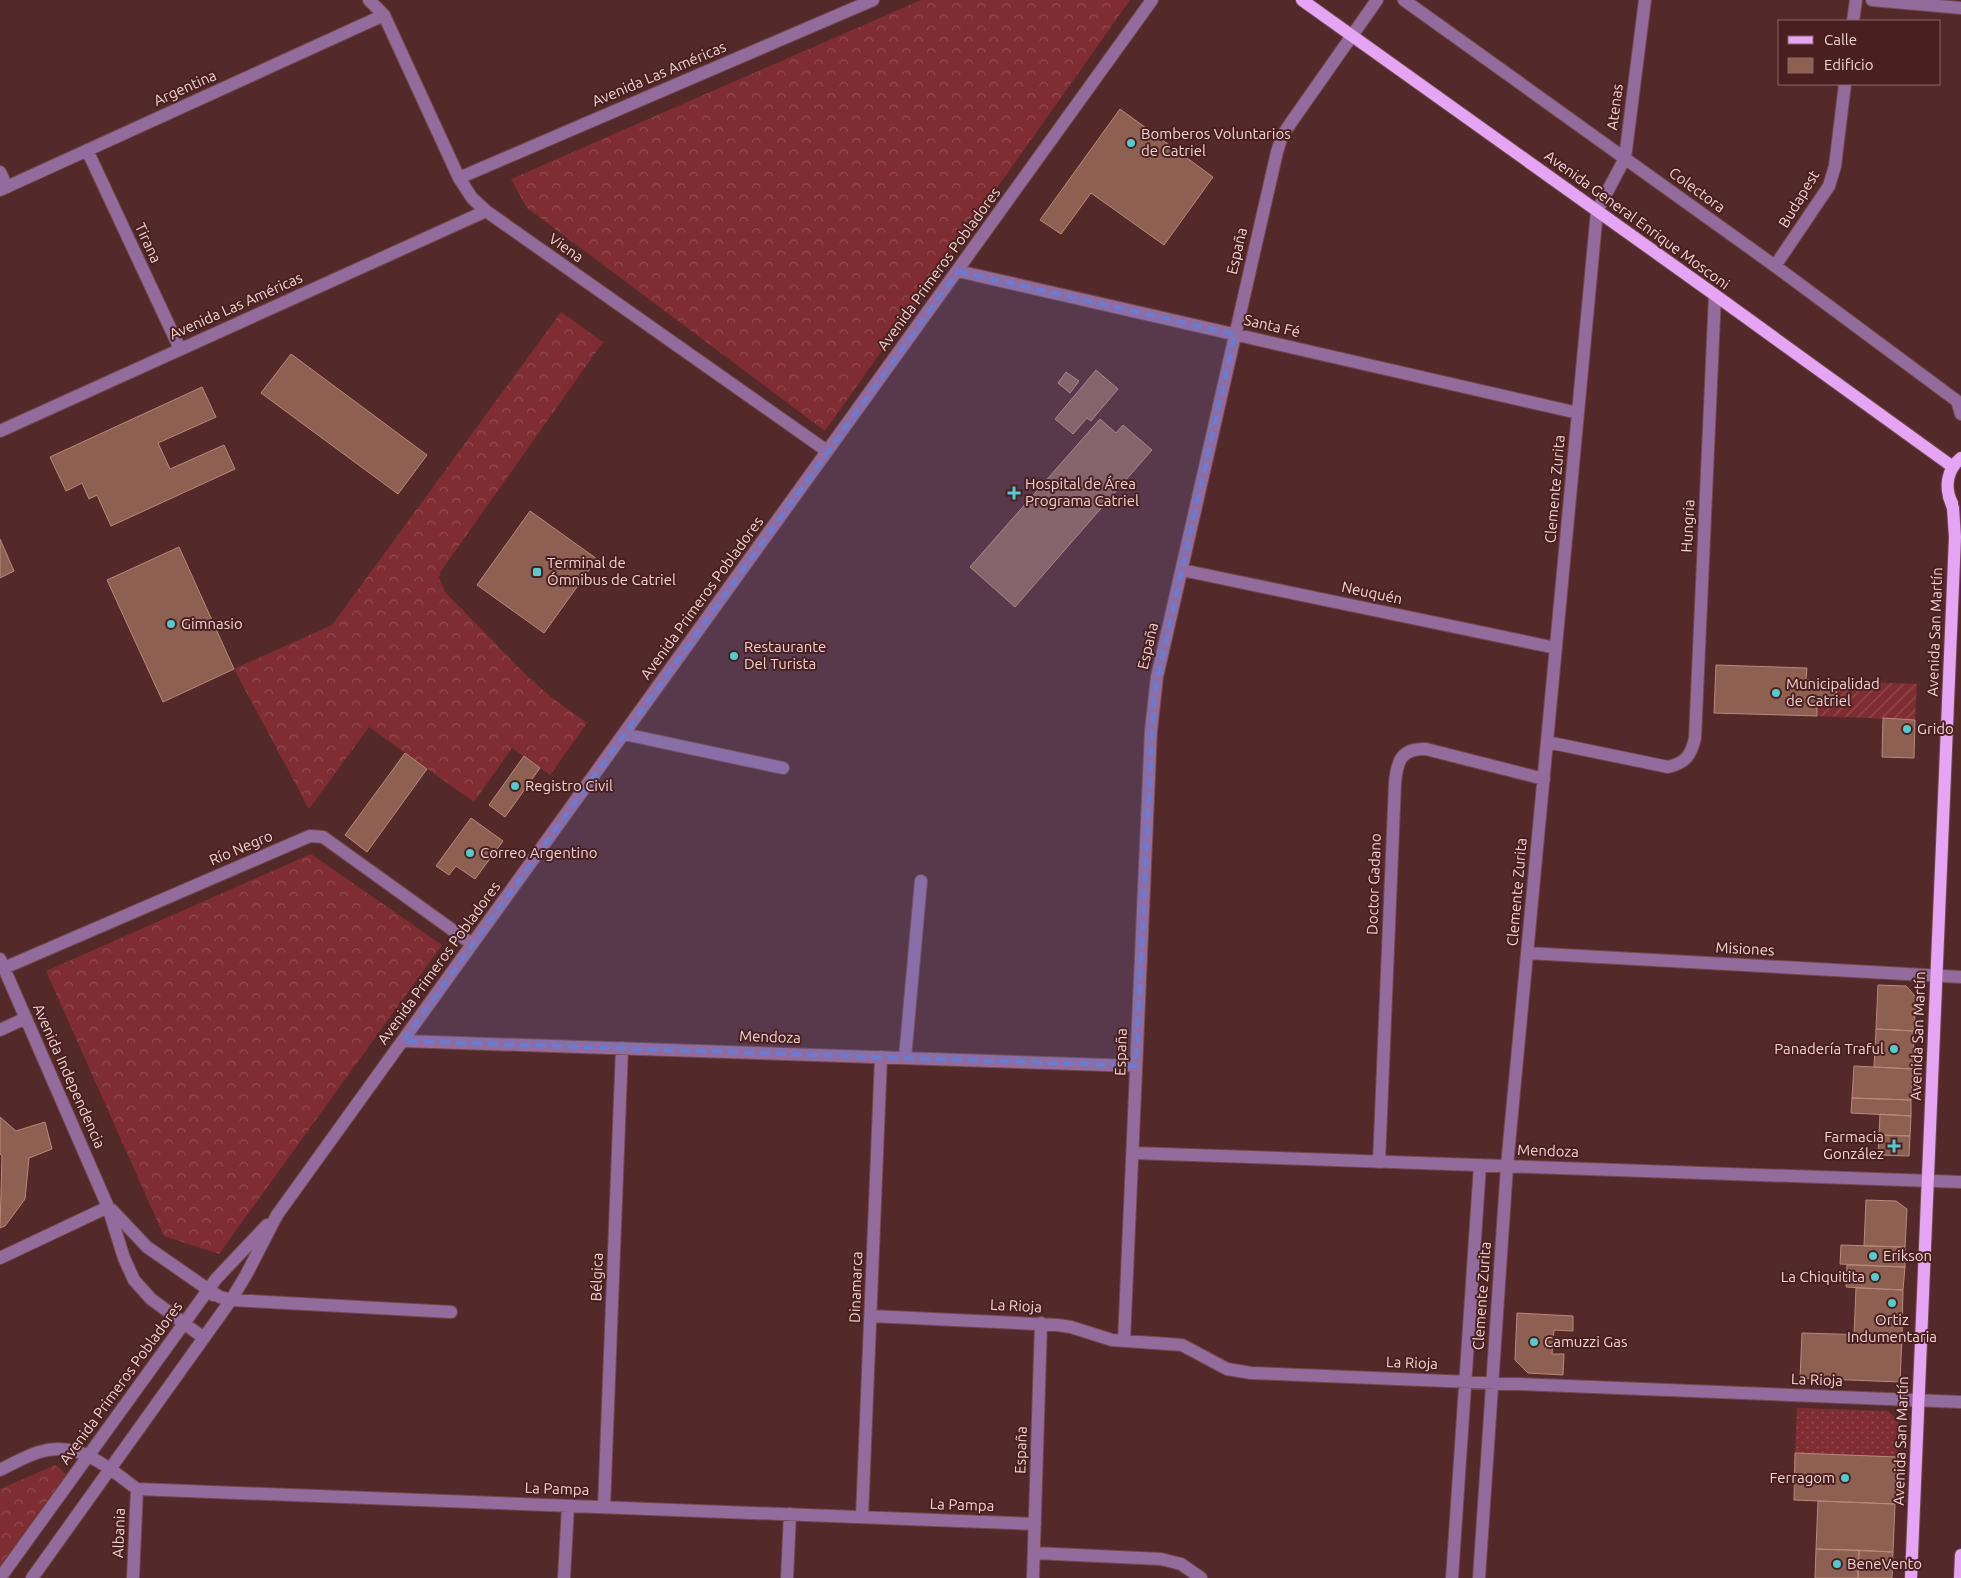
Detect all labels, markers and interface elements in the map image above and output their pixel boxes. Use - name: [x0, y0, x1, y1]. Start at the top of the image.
- legend: [1778, 20, 1941, 85]
- text: Calle: [1824, 31, 1857, 48]
- street label: Avenida Las Américas: [589, 38, 728, 110]
- text: Edificio: [1824, 56, 1873, 73]
- street label: Argentina: [151, 66, 219, 109]
- street label: Atenas: [1603, 83, 1626, 131]
- place label: Bomberos Voluntarios de Catriel: [1141, 125, 1291, 159]
- marker: Bomberos Voluntarios de Catriel: [1125, 137, 1137, 149]
- street label: Avenida General Enrique Mosconi: [1541, 147, 1733, 293]
- street label: Colectora: [1666, 164, 1729, 216]
- street label: Budapest: [1775, 167, 1822, 231]
- street label: Avenida Primeros Pobladores: [874, 184, 1003, 353]
- street label: Tirana: [132, 220, 165, 265]
- street label: España: [1223, 226, 1250, 276]
- street label: Viena: [546, 230, 587, 266]
- street label: Avenida Las Américas: [167, 268, 305, 343]
- street label: Santa Fé: [1242, 311, 1302, 340]
- street label: Clemente Zurita: [1541, 434, 1568, 544]
- place label: Hospital de Área Programa Catriel: [1025, 475, 1139, 509]
- marker: Hospital de Área Programa Catriel: [1007, 486, 1021, 500]
- street label: Hungria: [1678, 499, 1697, 553]
- street label: Avenida Primeros Pobladores: [637, 513, 766, 682]
- place label: Terminal de Ómnibus de Catriel: [547, 554, 676, 588]
- marker: Terminal de Ómnibus de Catriel: [531, 566, 543, 578]
- street label: Avenida San Martín: [1924, 567, 1945, 697]
- street label: Neuquén: [1340, 578, 1404, 607]
- place label: Gimnasio: [181, 615, 243, 632]
- marker: Gimnasio: [165, 618, 177, 630]
- street label: España: [1134, 621, 1161, 671]
- place label: Restaurante Del Turista: [744, 638, 826, 672]
- marker: Restaurante Del Turista: [728, 650, 740, 662]
- place label: Municipalidad de Catriel: [1786, 675, 1880, 709]
- marker: Municipalidad de Catriel: [1770, 687, 1782, 699]
- place label: Grido: [1917, 720, 1954, 737]
- marker: Grido: [1901, 723, 1913, 735]
- place label: Registro Civil: [525, 777, 613, 794]
- marker: Registro Civil: [509, 780, 521, 792]
- street label: Río Negro: [207, 827, 275, 869]
- street label: Doctor Gadano: [1363, 833, 1384, 935]
- street label: Clemente Zurita: [1503, 837, 1530, 947]
- place label: Correo Argentino: [480, 844, 598, 861]
- marker: Correo Argentino: [464, 847, 476, 859]
- street label: Avenida Primeros Pobladores: [374, 878, 503, 1047]
- street label: Misiones: [1715, 938, 1775, 959]
- street label: Avenida San Martín: [1907, 971, 1928, 1101]
- street label: Avenida Independencia: [30, 1001, 109, 1151]
- street label: Mendoza: [739, 1027, 801, 1046]
- street label: España: [1111, 1028, 1130, 1076]
- place label: Panadería Traful: [1774, 1040, 1884, 1057]
- marker: Panadería Traful: [1888, 1043, 1900, 1055]
- place label: Farmacia González: [1823, 1128, 1884, 1162]
- marker: Farmacia González: [1888, 1140, 1900, 1152]
- street label: Mendoza: [1517, 1141, 1579, 1160]
- street label: Clemente Zurita: [1469, 1241, 1494, 1351]
- place label: Erikson: [1883, 1247, 1932, 1264]
- marker: Erikson: [1867, 1250, 1879, 1262]
- street label: Dinamarca: [846, 1251, 865, 1323]
- street label: Bélgica: [587, 1252, 606, 1302]
- place label: La Chiquitita: [1781, 1268, 1865, 1285]
- marker: La Chiquitita: [1869, 1271, 1881, 1283]
- street label: La Rioja: [990, 1296, 1042, 1315]
- marker: Ortiz Indumentaria: [1886, 1297, 1898, 1309]
- street label: Avenida Primeros Pobladores: [56, 1298, 185, 1467]
- place label: Ortiz Indumentaria: [1847, 1311, 1937, 1345]
- place label: Camuzzi Gas: [1544, 1333, 1627, 1350]
- marker: Camuzzi Gas: [1528, 1336, 1540, 1348]
- street label: La Rioja: [1386, 1353, 1438, 1372]
- street label: La Rioja: [1791, 1370, 1843, 1389]
- street label: Avenida San Martín: [1890, 1376, 1911, 1506]
- street label: España: [1011, 1426, 1030, 1474]
- place label: Ferragom: [1769, 1469, 1835, 1486]
- marker: Ferragom: [1839, 1472, 1851, 1484]
- street label: La Pampa: [524, 1479, 590, 1498]
- street label: La Pampa: [929, 1495, 995, 1514]
- street label: Albania: [109, 1508, 128, 1558]
- place label: BeneVento: [1847, 1555, 1922, 1572]
- marker: BeneVento: [1831, 1558, 1843, 1570]

